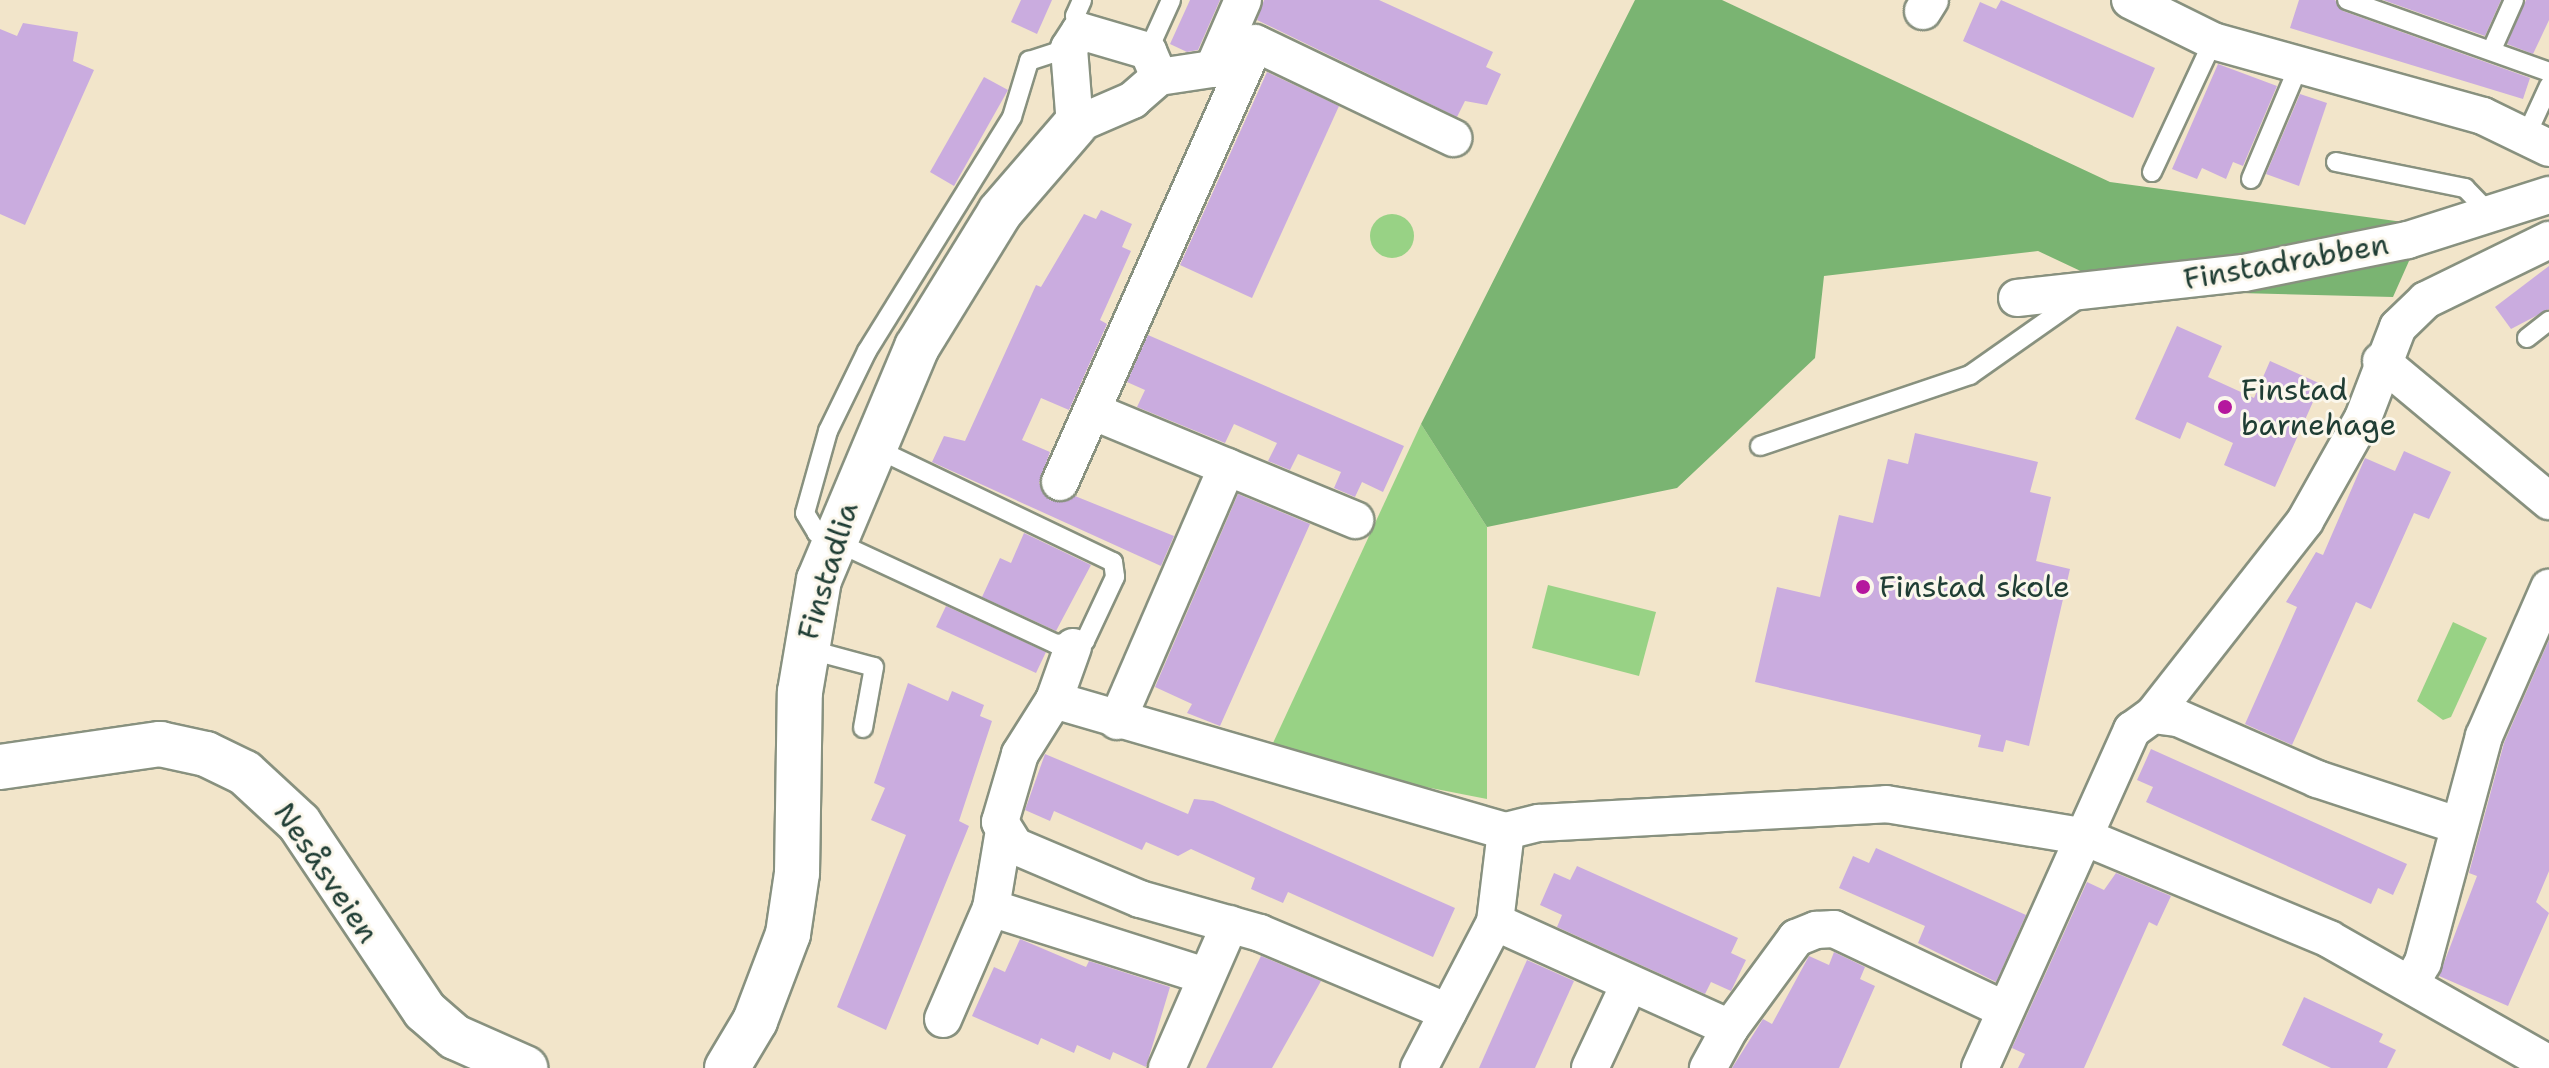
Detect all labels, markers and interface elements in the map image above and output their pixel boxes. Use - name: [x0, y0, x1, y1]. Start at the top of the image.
- street label: Finstadrabben: [2181, 226, 2391, 298]
- place label: Finstad barnehage: [2241, 372, 2397, 442]
- marker: Finstad barnehage: [2216, 398, 2234, 416]
- street label: Finstadlia: [790, 498, 866, 644]
- place label: Finstad skole: [1879, 569, 2070, 605]
- marker: Finstad skole: [1854, 578, 1872, 596]
- street label: Nesåsveien: [266, 796, 386, 950]

